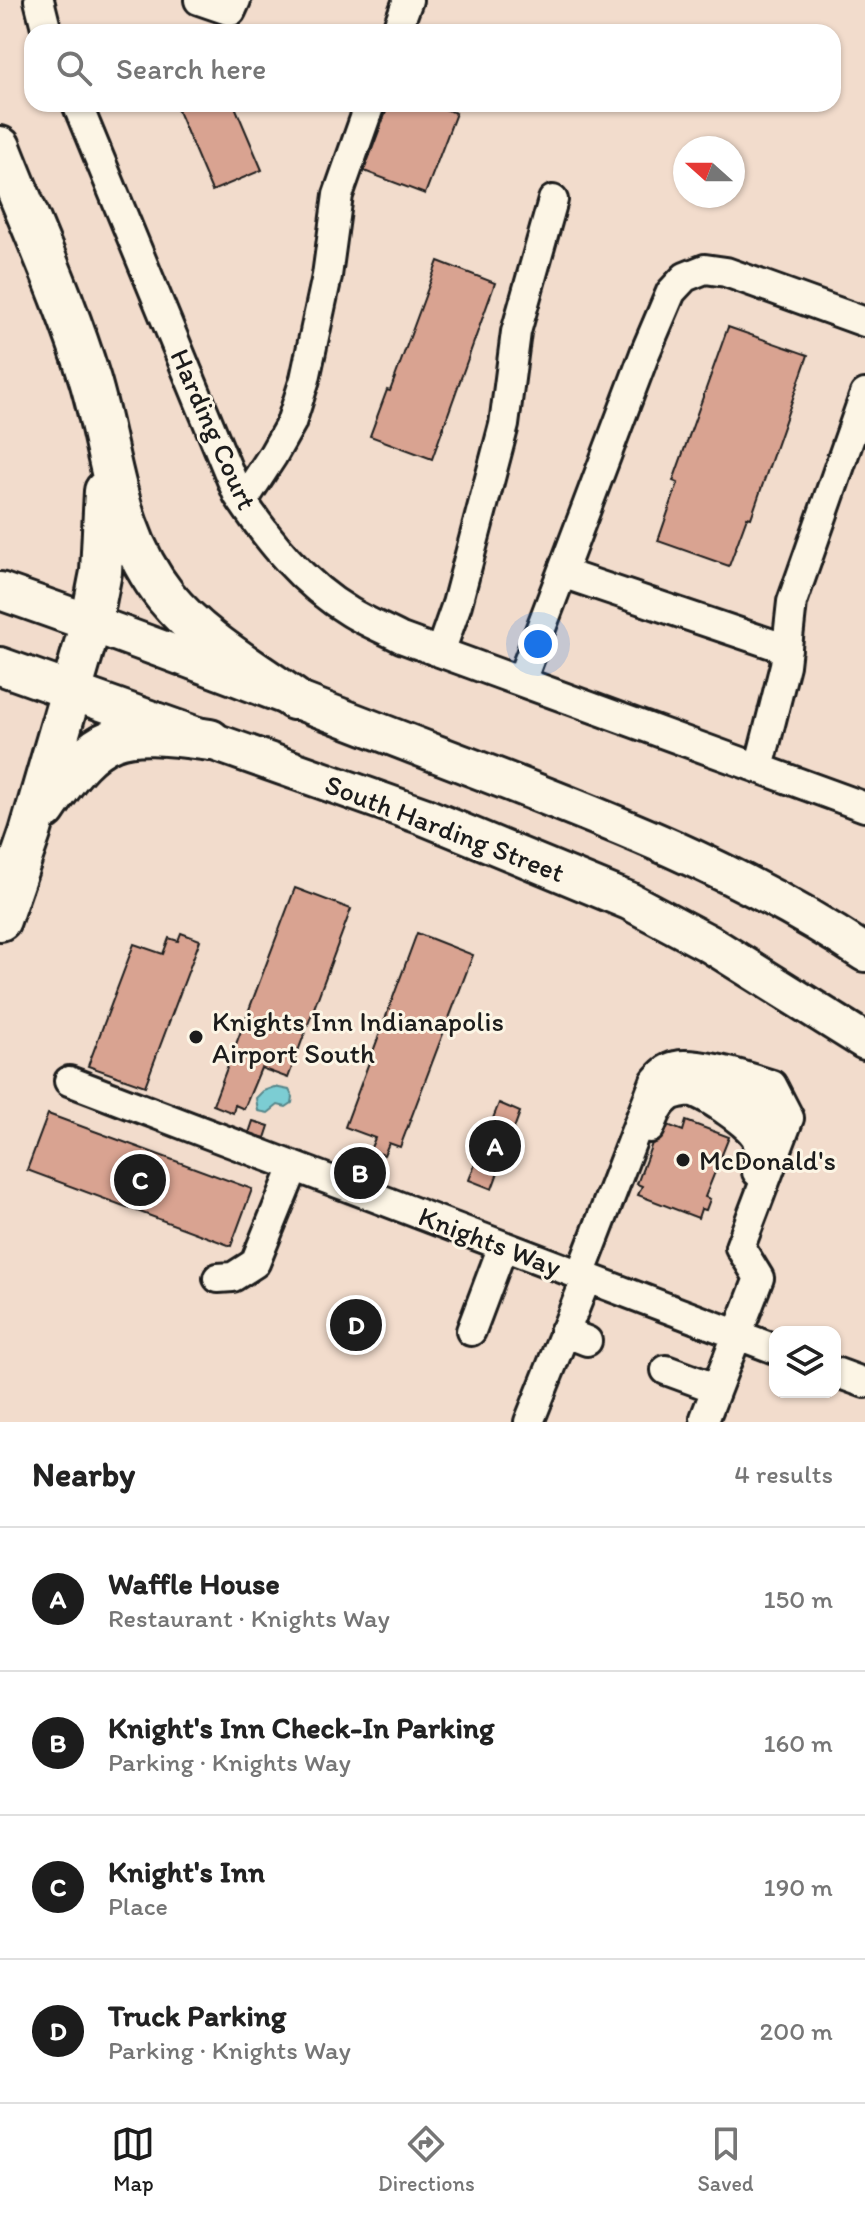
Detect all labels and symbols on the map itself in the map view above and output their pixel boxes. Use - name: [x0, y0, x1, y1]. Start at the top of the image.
- north arrow: [673, 136, 745, 208]
- street label: Harding Court: [163, 343, 265, 515]
- your location: [518, 624, 558, 664]
- street label: South Harding Street: [320, 767, 570, 889]
- place label: Knights Inn Indianapolis Airport South: [212, 1004, 504, 1070]
- marker: Knights Inn Indianapolis Airport South: [187, 1028, 205, 1046]
- pin: A: [469, 1116, 521, 1176]
- pin: B: [334, 1143, 386, 1203]
- place label: McDonald's: [699, 1143, 836, 1177]
- pin: C: [114, 1150, 166, 1210]
- marker: McDonald's: [674, 1151, 692, 1169]
- street label: Knights Way: [414, 1198, 566, 1284]
- pin: D: [330, 1295, 382, 1355]

